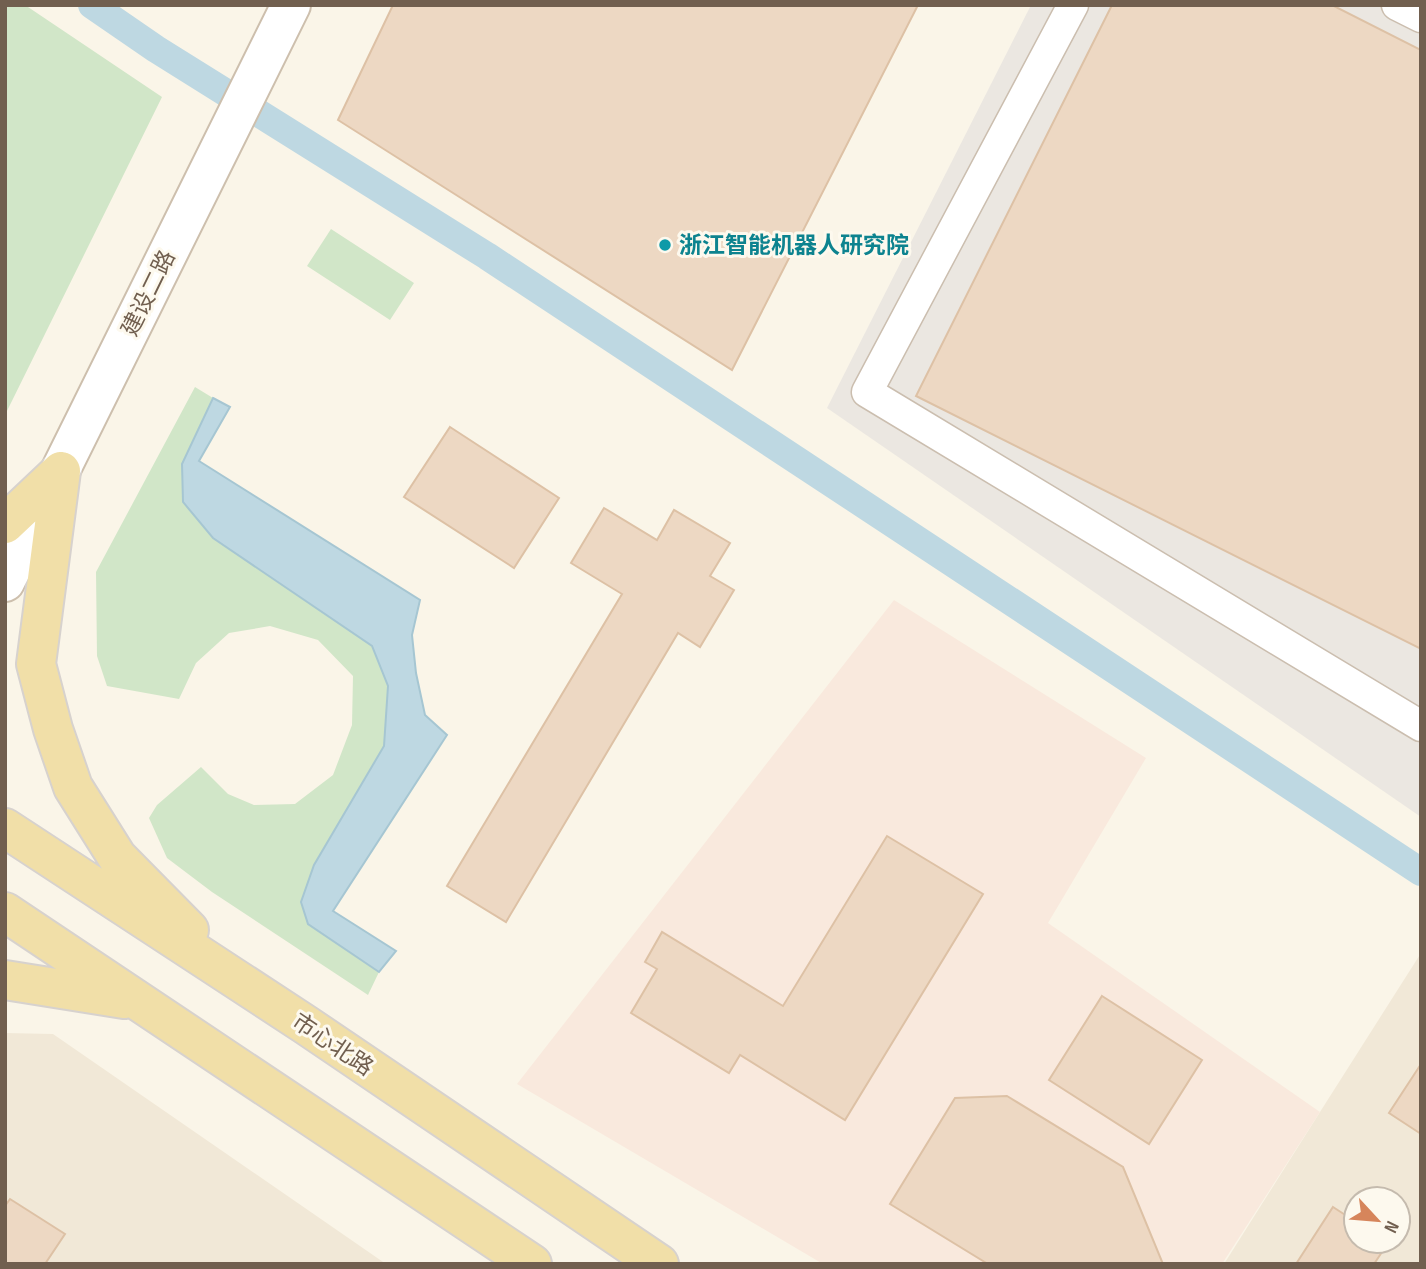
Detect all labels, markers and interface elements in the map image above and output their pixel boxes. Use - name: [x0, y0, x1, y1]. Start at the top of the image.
- place label: 浙江智能机器人研究院: [679, 232, 909, 260]
- marker: 浙江智能机器人研究院: [657, 237, 673, 253]
- street label: 建设二路: [116, 246, 182, 341]
- street label: 市心北路: [286, 1007, 378, 1082]
- north arrow: [1342, 1185, 1412, 1255]
- text: N: [1378, 1217, 1403, 1236]

